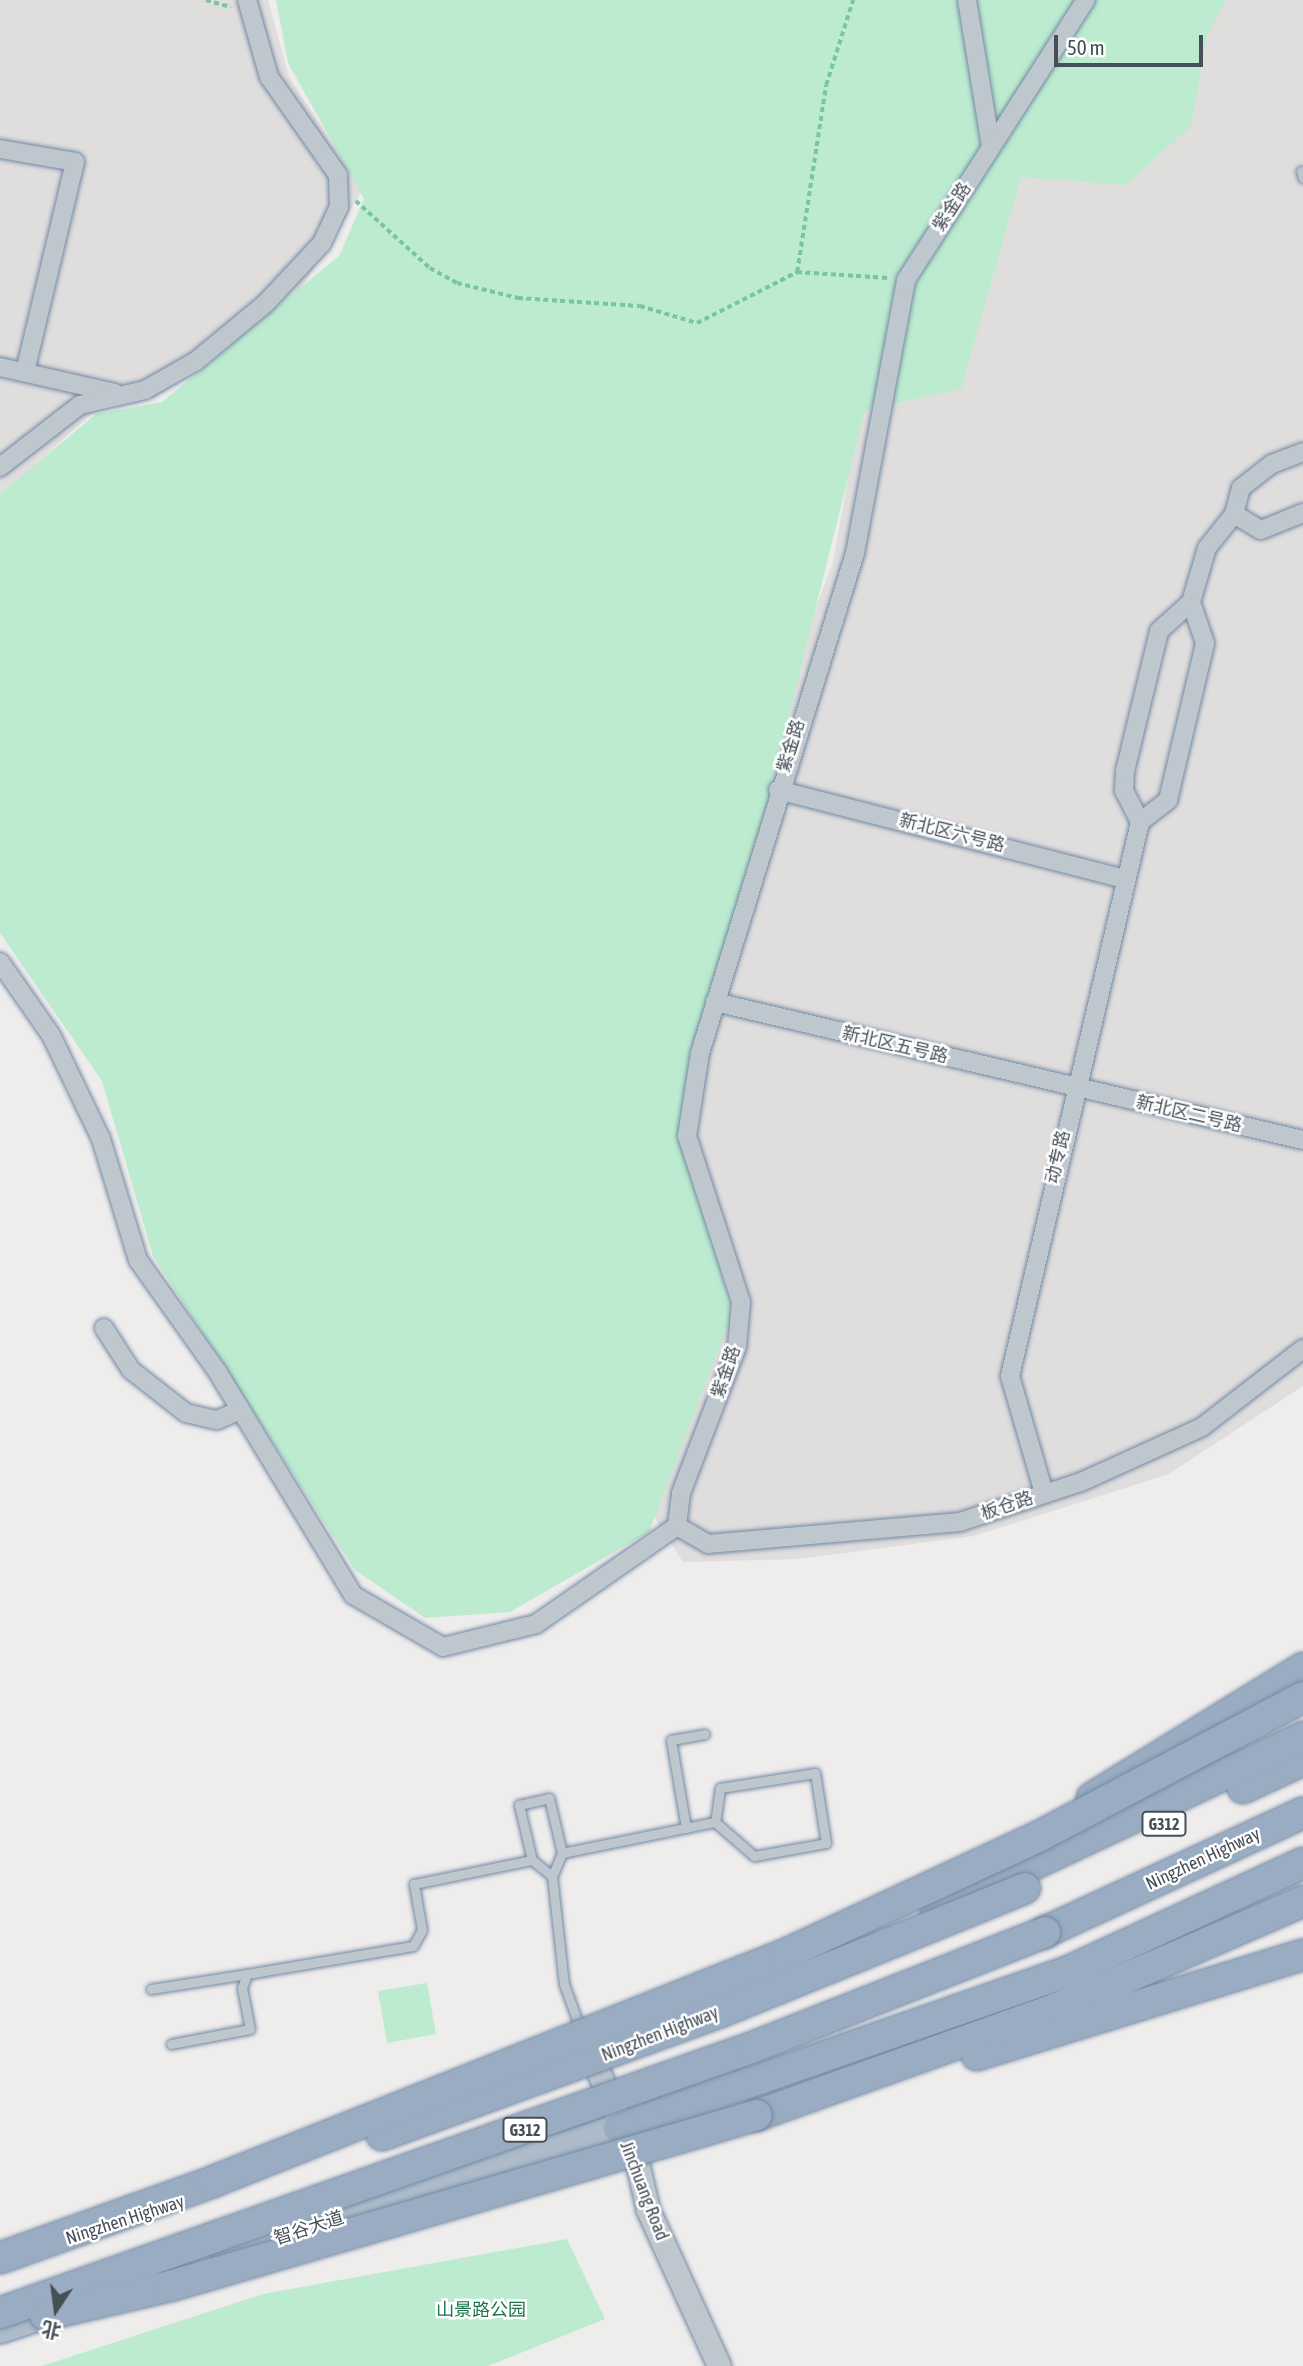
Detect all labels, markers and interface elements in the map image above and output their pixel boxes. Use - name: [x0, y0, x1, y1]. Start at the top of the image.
- scale bar: [1058, 21, 1207, 65]
- text: 50 m: [1067, 35, 1105, 59]
- street label: 紫金路: [928, 178, 976, 236]
- street label: 紫金路: [773, 717, 809, 775]
- street label: 新北区六号路: [897, 809, 1007, 857]
- street label: 新北区五号路: [840, 1022, 950, 1068]
- street label: 新北区二号路: [1134, 1091, 1244, 1137]
- street label: 动专路: [1041, 1128, 1075, 1186]
- street label: 紫金路: [707, 1343, 745, 1401]
- street label: 板仓路: [978, 1487, 1036, 1525]
- road number: G312: [1141, 1812, 1187, 1836]
- street label: Ningzhen Highway: [1143, 1823, 1263, 1895]
- street label: Ningzhen Highway: [599, 2002, 721, 2066]
- road number: G312: [502, 2118, 548, 2142]
- street label: Jinchuang Road: [615, 2138, 673, 2244]
- street label: Ningzhen Highway: [63, 2191, 187, 2249]
- street label: 智谷大道: [271, 2207, 347, 2249]
- north arrow: [21, 2275, 91, 2345]
- park label: 山景路公园: [436, 2299, 526, 2321]
- text: 北: [40, 2318, 63, 2343]

